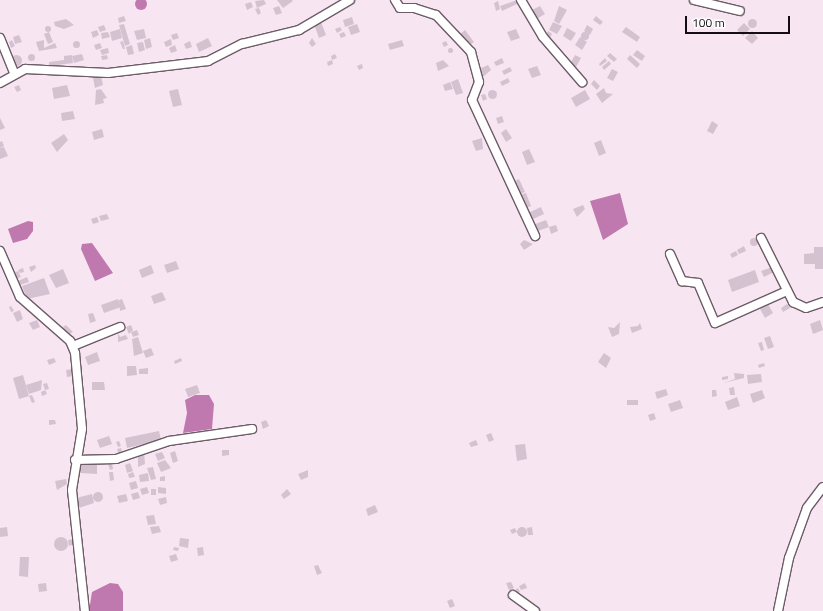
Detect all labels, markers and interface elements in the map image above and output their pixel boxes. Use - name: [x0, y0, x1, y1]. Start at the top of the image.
- scale bar: [687, 8, 792, 34]
- text: 100 m: [692, 13, 725, 32]

